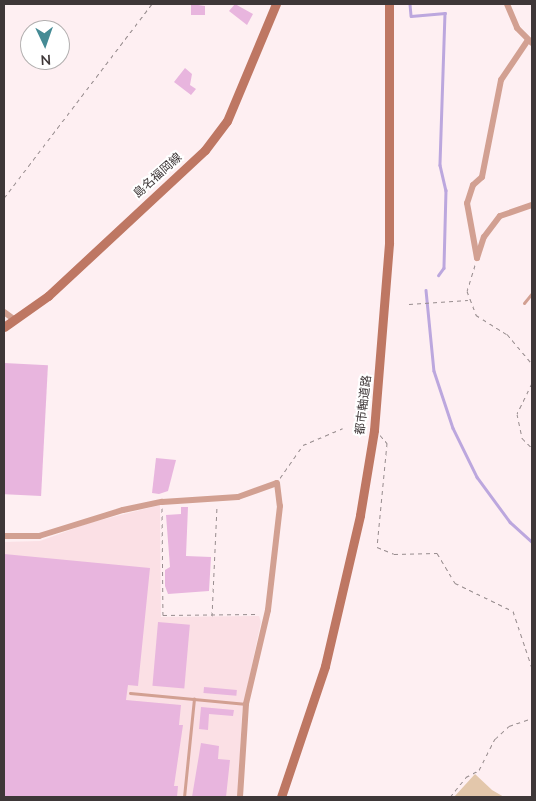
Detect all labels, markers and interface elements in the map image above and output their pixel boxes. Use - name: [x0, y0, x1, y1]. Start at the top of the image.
- north arrow: [20, 20, 70, 70]
- text: N: [40, 50, 51, 69]
- street label: 島名福岡線: [131, 151, 185, 201]
- street label: 都市軸道路: [353, 374, 375, 436]

